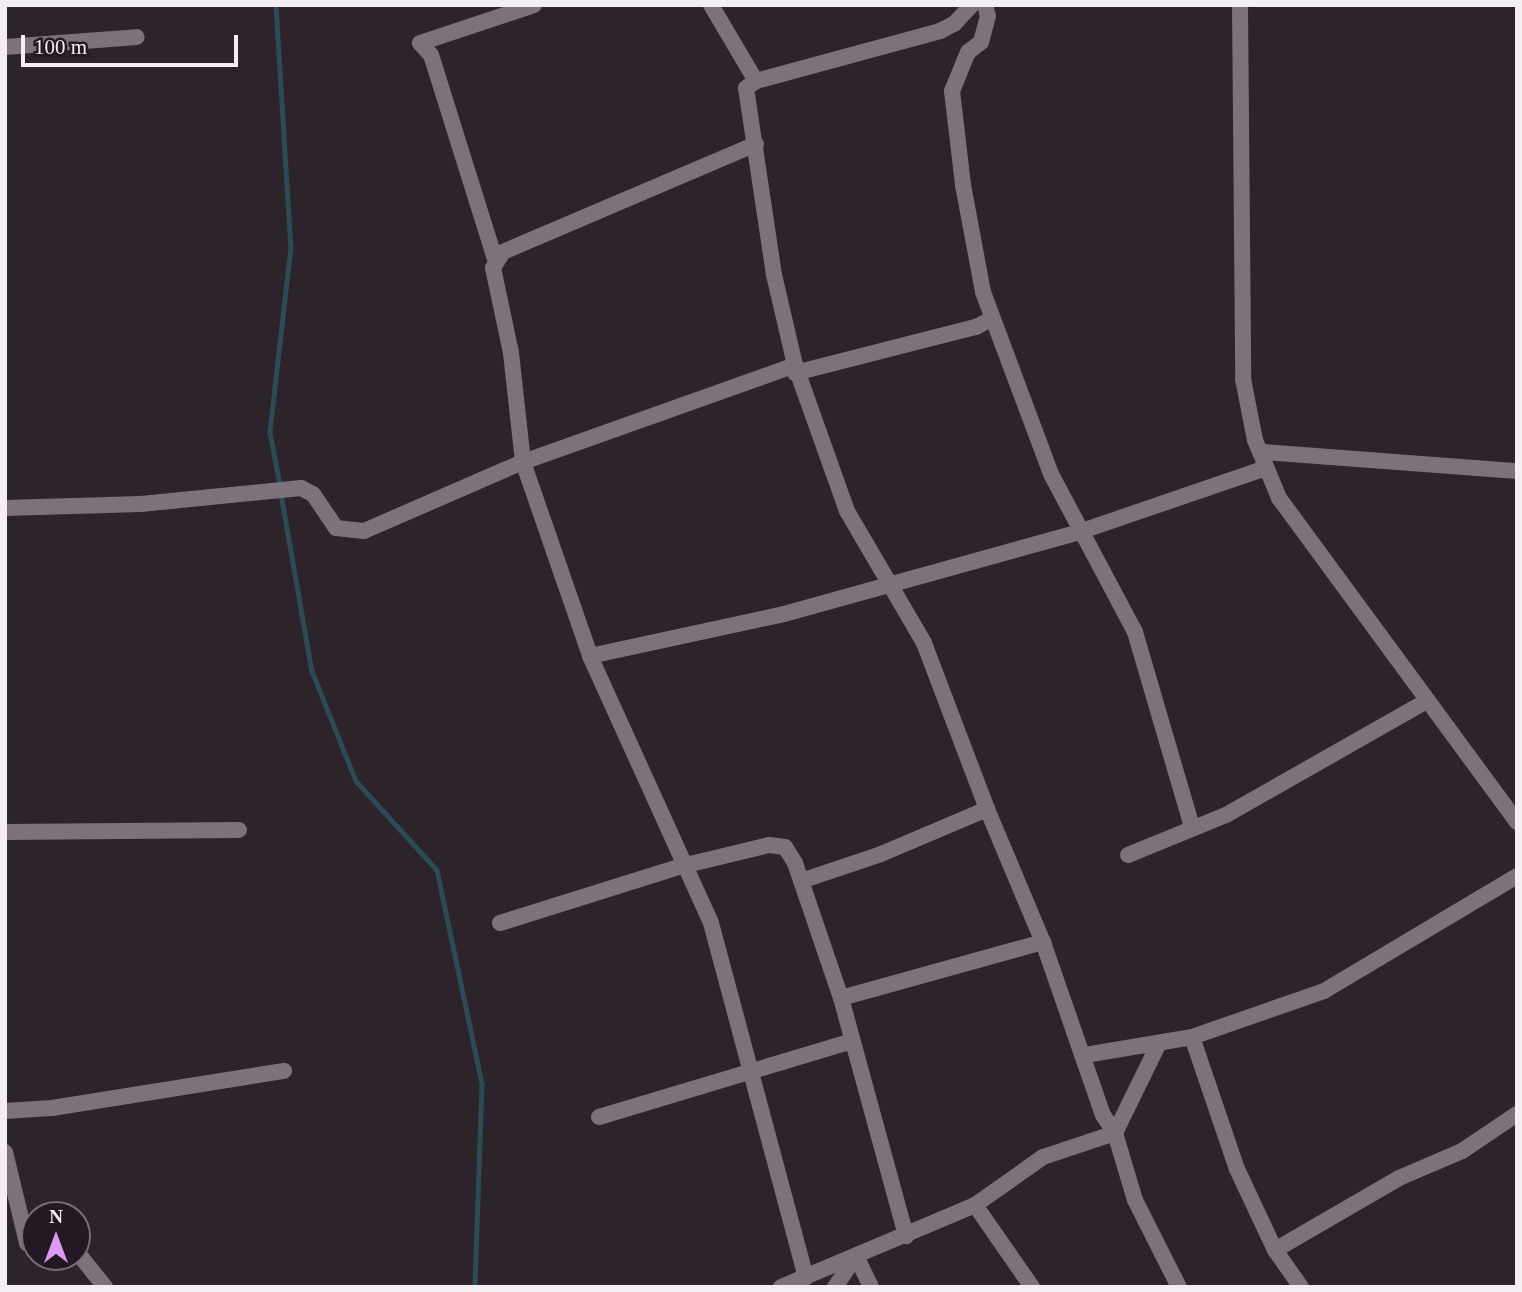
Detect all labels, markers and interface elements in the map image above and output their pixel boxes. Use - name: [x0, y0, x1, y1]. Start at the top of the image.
- scale bar: [24, 21, 242, 65]
- text: 100 m: [34, 35, 87, 59]
- north arrow: [21, 1201, 91, 1271]
- text: N: [49, 1206, 63, 1227]

